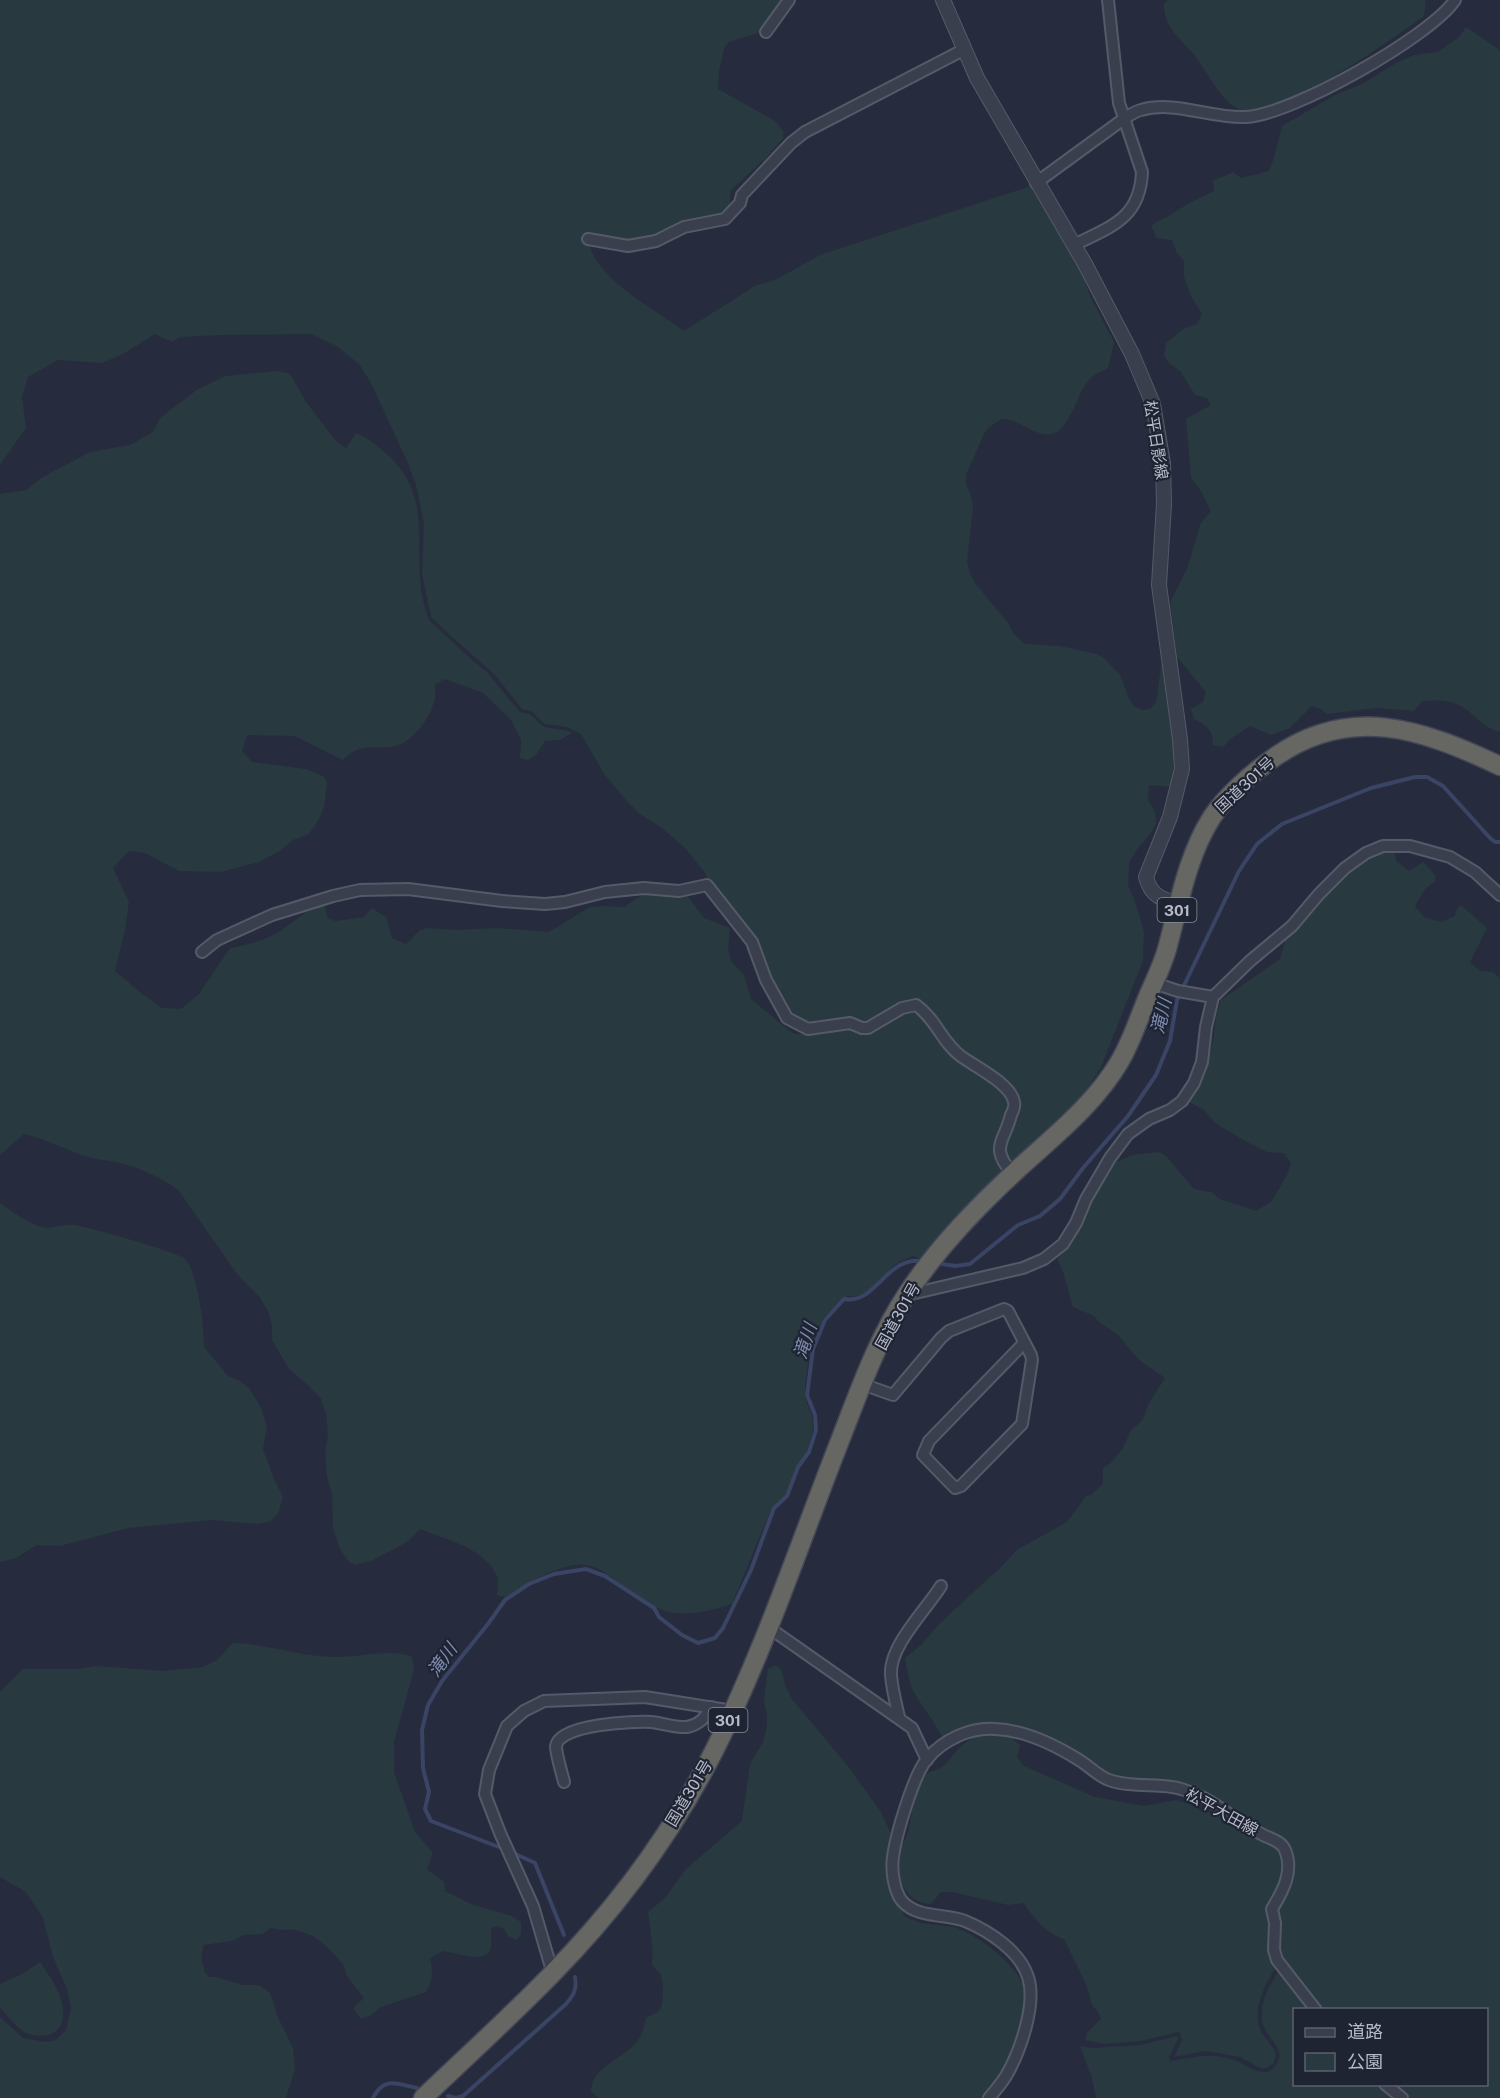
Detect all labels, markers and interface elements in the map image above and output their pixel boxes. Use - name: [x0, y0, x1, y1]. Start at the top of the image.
- street label: 松平日影線: [1140, 399, 1172, 481]
- street label: 国道301号: [1211, 753, 1279, 817]
- road number: 301: [1158, 898, 1196, 922]
- water label: 滝川: [1147, 994, 1176, 1036]
- street label: 国道301号: [872, 1279, 924, 1353]
- water label: 滝川: [789, 1319, 821, 1361]
- water label: 滝川: [423, 1638, 462, 1681]
- road number: 301: [708, 1708, 748, 1732]
- street label: 国道301号: [662, 1756, 716, 1830]
- street label: 松平大田線: [1182, 1784, 1262, 1840]
- legend: [1293, 2008, 1488, 2086]
- text: 道路: [1347, 2021, 1383, 2042]
- text: 公園: [1347, 2051, 1383, 2072]

